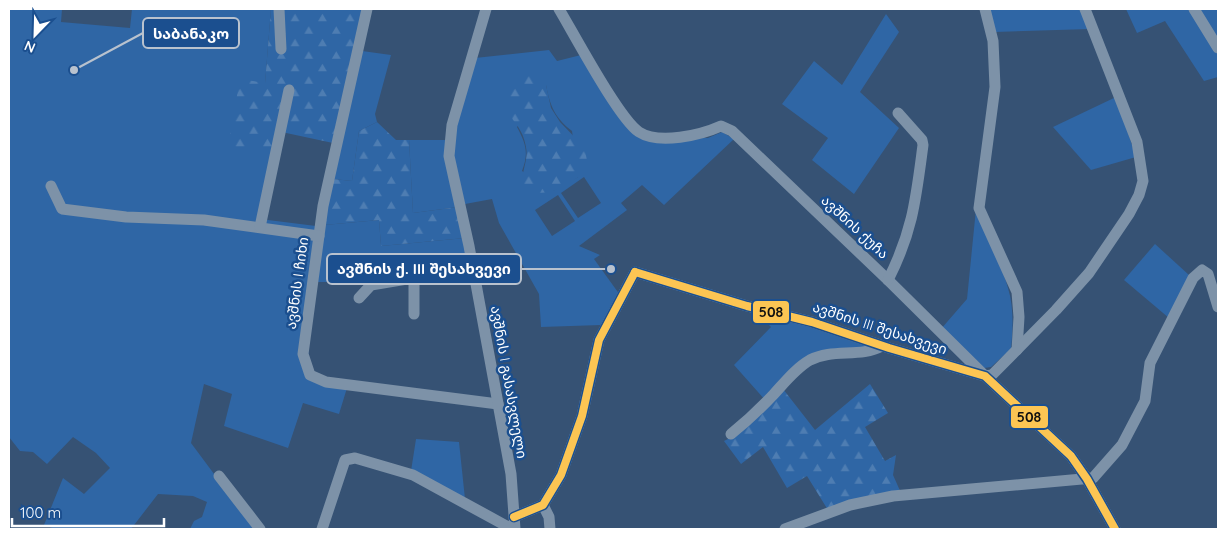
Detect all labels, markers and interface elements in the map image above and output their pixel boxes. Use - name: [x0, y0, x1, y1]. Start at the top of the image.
- north arrow: [10, 10, 60, 60]
- callout: საბანაკო: [143, 18, 239, 48]
- text: საბანაკო: [153, 24, 229, 43]
- text: N: [22, 37, 38, 57]
- street label: ავშნის ქუჩა: [818, 191, 892, 263]
- street label: ავშნის I ჩიხი: [282, 236, 312, 330]
- callout: ავშნის ქ. III შესახვევი: [327, 254, 521, 284]
- text: ავშნის ქ. III შესახვევი: [337, 259, 511, 278]
- street label: ავშნის III შესახვევი: [811, 298, 949, 358]
- line badge: 508: [752, 300, 790, 324]
- text: 508: [759, 303, 783, 321]
- street label: ავშნის I გასასვლელი: [487, 304, 531, 460]
- line badge: 508: [1010, 405, 1049, 429]
- text: 508: [1017, 408, 1041, 426]
- scale bar: [12, 496, 165, 528]
- text: 100 m: [20, 503, 61, 522]

